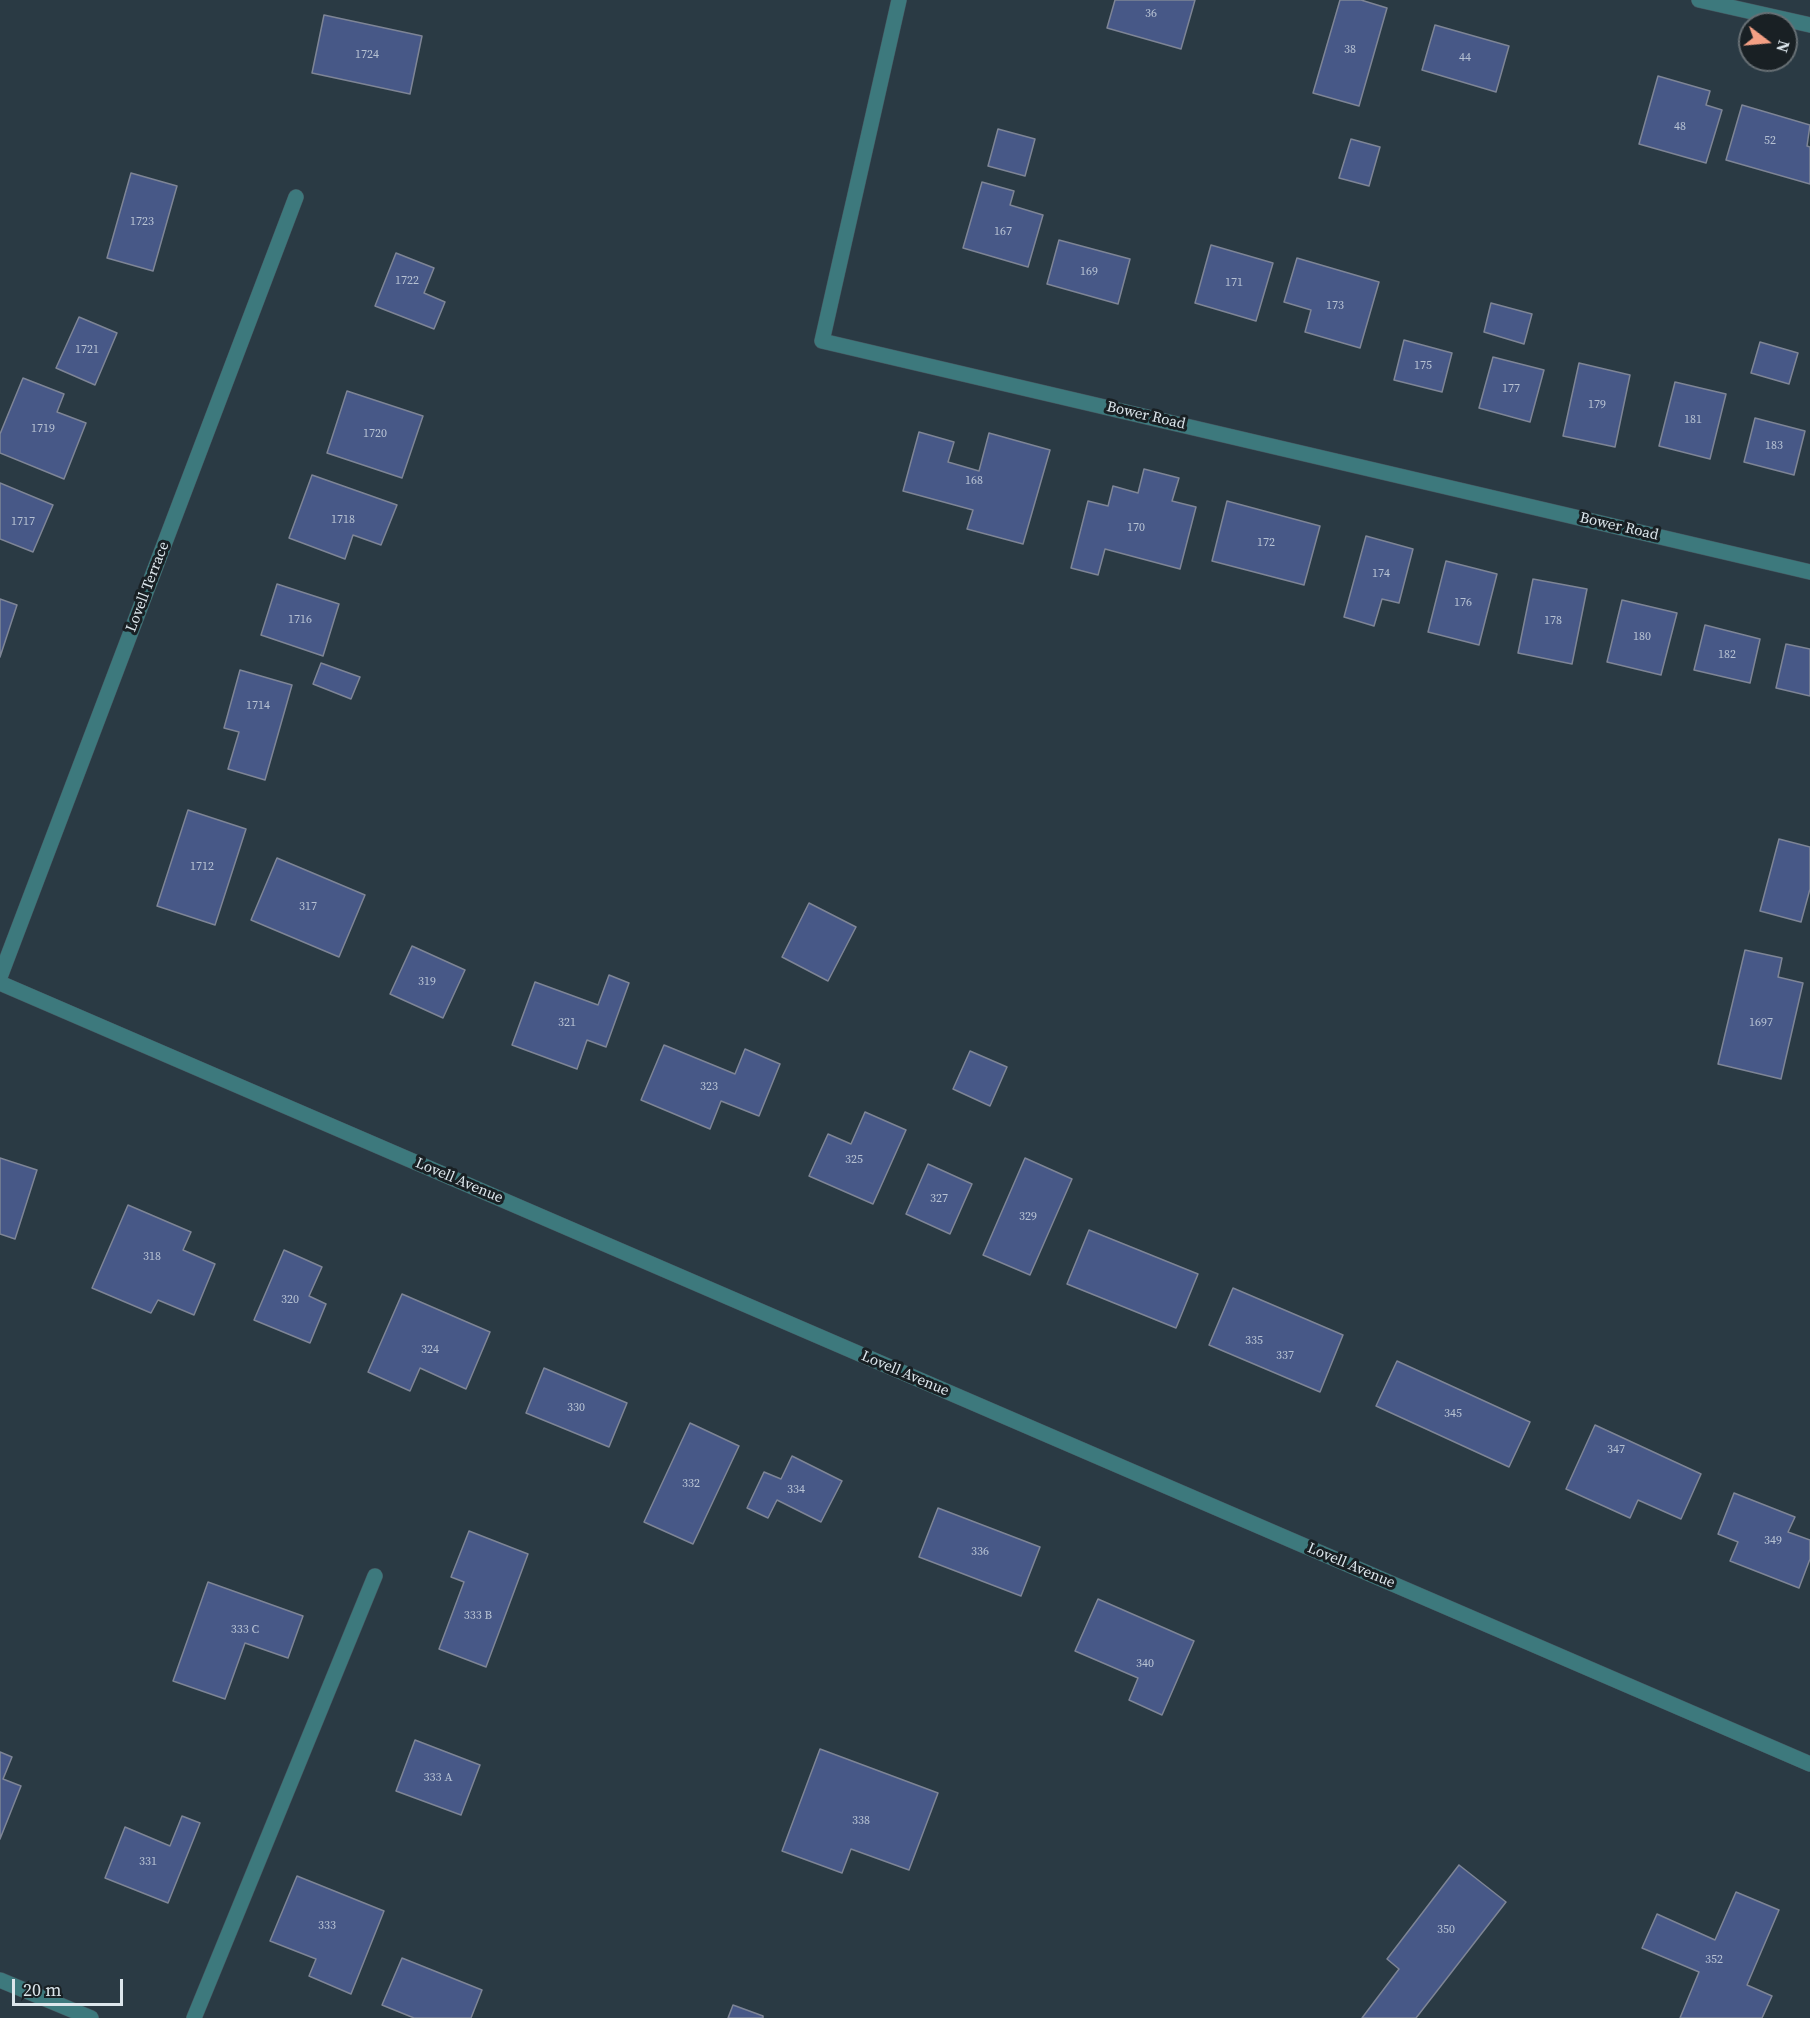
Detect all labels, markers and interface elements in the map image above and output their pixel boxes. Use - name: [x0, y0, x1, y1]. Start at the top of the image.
- house number: 36: [1145, 7, 1157, 21]
- north arrow: [1738, 12, 1798, 72]
- text: N: [1771, 38, 1796, 55]
- house number: 38: [1344, 43, 1356, 57]
- house number: 1724: [355, 48, 379, 62]
- house number: 44: [1459, 51, 1471, 65]
- house number: 48: [1674, 120, 1686, 134]
- house number: 52: [1764, 134, 1776, 148]
- house number: 1723: [130, 215, 154, 229]
- house number: 167: [994, 225, 1012, 239]
- house number: 169: [1080, 265, 1098, 279]
- house number: 1722: [395, 274, 419, 288]
- house number: 171: [1225, 276, 1243, 290]
- house number: 173: [1326, 299, 1344, 313]
- house number: 1721: [75, 343, 99, 357]
- house number: 175: [1414, 359, 1432, 373]
- house number: 177: [1502, 382, 1520, 396]
- street label: Bower Road: [1105, 398, 1187, 434]
- house number: 179: [1588, 398, 1606, 412]
- house number: 181: [1684, 413, 1702, 427]
- house number: 1719: [31, 422, 55, 436]
- house number: 1720: [363, 427, 387, 441]
- house number: 183: [1765, 439, 1783, 453]
- house number: 168: [965, 474, 983, 488]
- street label: Bower Road: [1578, 509, 1660, 545]
- house number: 1718: [331, 513, 355, 527]
- house number: 1717: [11, 515, 35, 529]
- house number: 170: [1127, 521, 1145, 535]
- house number: 172: [1257, 536, 1275, 550]
- street label: Lovell Terrace: [123, 539, 173, 635]
- house number: 174: [1372, 567, 1390, 581]
- house number: 176: [1454, 596, 1472, 610]
- house number: 1716: [288, 613, 312, 627]
- house number: 178: [1544, 614, 1562, 628]
- house number: 180: [1633, 630, 1651, 644]
- house number: 182: [1718, 648, 1736, 662]
- house number: 1714: [246, 699, 270, 713]
- house number: 1712: [190, 860, 214, 874]
- house number: 317: [299, 900, 317, 914]
- house number: 319: [418, 975, 436, 989]
- house number: 321: [558, 1016, 576, 1030]
- house number: 1697: [1749, 1016, 1773, 1030]
- house number: 323: [700, 1080, 718, 1094]
- house number: 325: [845, 1153, 863, 1167]
- street label: Lovell Avenue: [412, 1154, 506, 1208]
- house number: 327: [930, 1192, 948, 1206]
- house number: 329: [1019, 1210, 1037, 1224]
- house number: 318: [143, 1250, 161, 1264]
- house number: 320: [281, 1293, 299, 1307]
- house number: 335: [1245, 1334, 1263, 1348]
- house number: 324: [421, 1343, 439, 1357]
- street label: Lovell Avenue: [858, 1347, 952, 1401]
- house number: 337: [1276, 1349, 1294, 1363]
- house number: 330: [567, 1401, 585, 1415]
- house number: 345: [1444, 1407, 1462, 1421]
- house number: 347: [1607, 1443, 1625, 1457]
- house number: 332: [682, 1477, 700, 1491]
- house number: 334: [787, 1483, 805, 1497]
- house number: 349: [1764, 1534, 1782, 1548]
- street label: Lovell Avenue: [1304, 1539, 1398, 1593]
- house number: 336: [971, 1545, 989, 1559]
- house number: 333 B: [464, 1609, 492, 1623]
- house number: 333 C: [231, 1623, 259, 1637]
- house number: 340: [1136, 1657, 1154, 1671]
- house number: 333 A: [424, 1771, 452, 1785]
- house number: 338: [852, 1814, 870, 1828]
- house number: 331: [139, 1855, 157, 1869]
- house number: 333: [318, 1919, 336, 1933]
- house number: 350: [1437, 1923, 1455, 1937]
- house number: 352: [1705, 1953, 1723, 1967]
- scale bar: [15, 1967, 126, 2005]
- text: 20 m: [23, 1977, 61, 2002]

